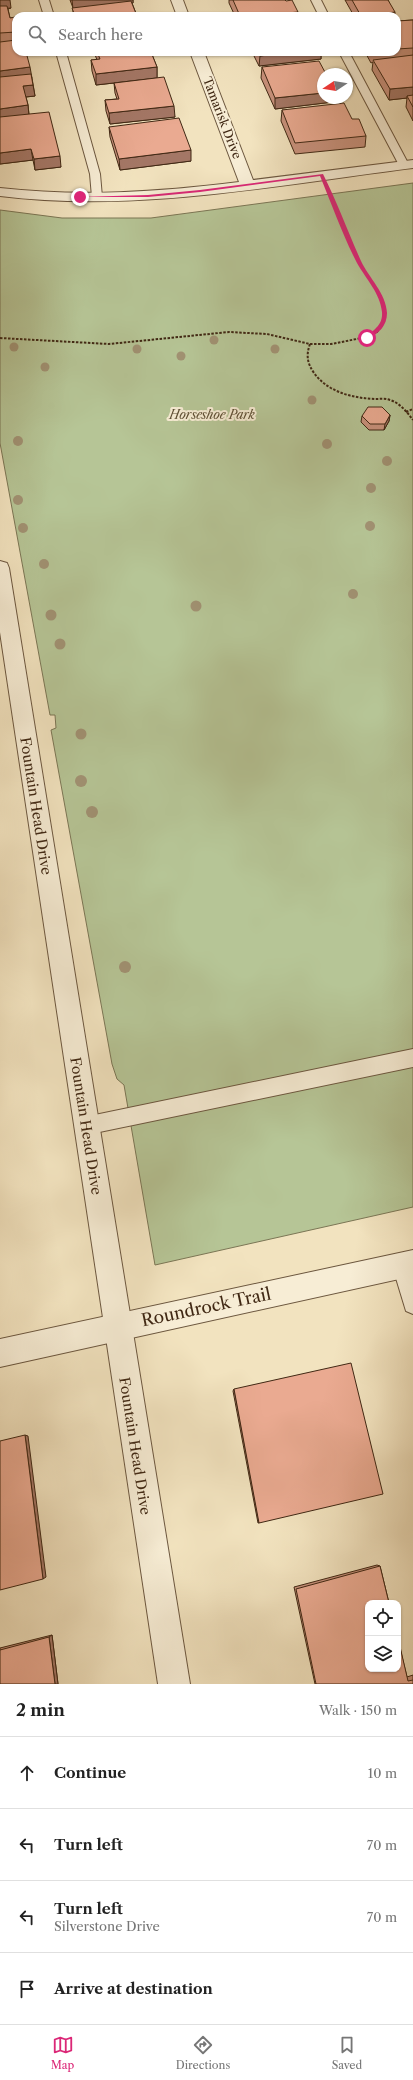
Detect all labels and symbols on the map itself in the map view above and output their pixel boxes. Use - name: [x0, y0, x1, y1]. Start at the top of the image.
- north arrow: [317, 68, 353, 104]
- street label: Tamarisk Drive: [200, 75, 245, 161]
- route end: [71, 188, 89, 206]
- route start: [358, 329, 376, 347]
- park label: Horseshoe Park: [168, 407, 256, 422]
- street label: Fountain Head Drive: [16, 736, 56, 876]
- street label: Fountain Head Drive: [66, 1056, 106, 1196]
- street label: Roundrock Trail: [139, 1283, 273, 1331]
- street label: Fountain Head Drive: [115, 1376, 155, 1516]

